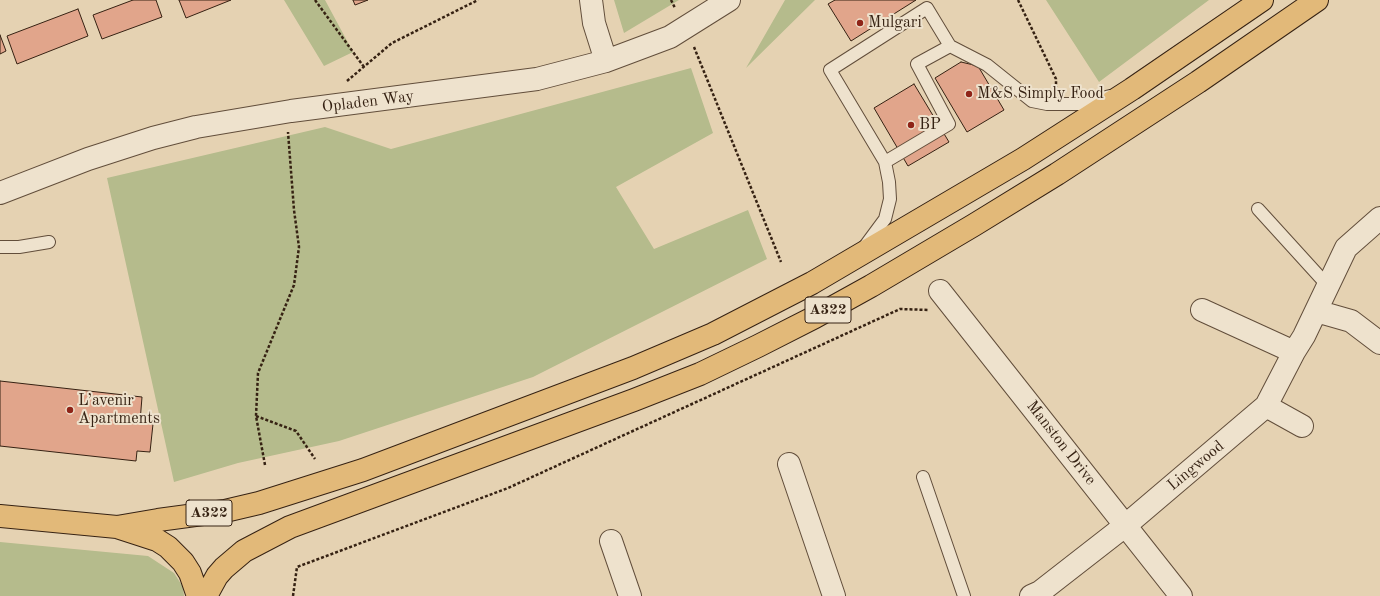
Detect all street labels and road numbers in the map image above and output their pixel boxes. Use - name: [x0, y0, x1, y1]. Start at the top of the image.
- street label: Opladen Way: [321, 87, 415, 117]
- road number: A322: [805, 297, 851, 323]
- street label: Manston Drive: [1022, 397, 1100, 489]
- street label: Lingwood: [1164, 437, 1228, 495]
- road number: A322: [186, 500, 232, 526]

